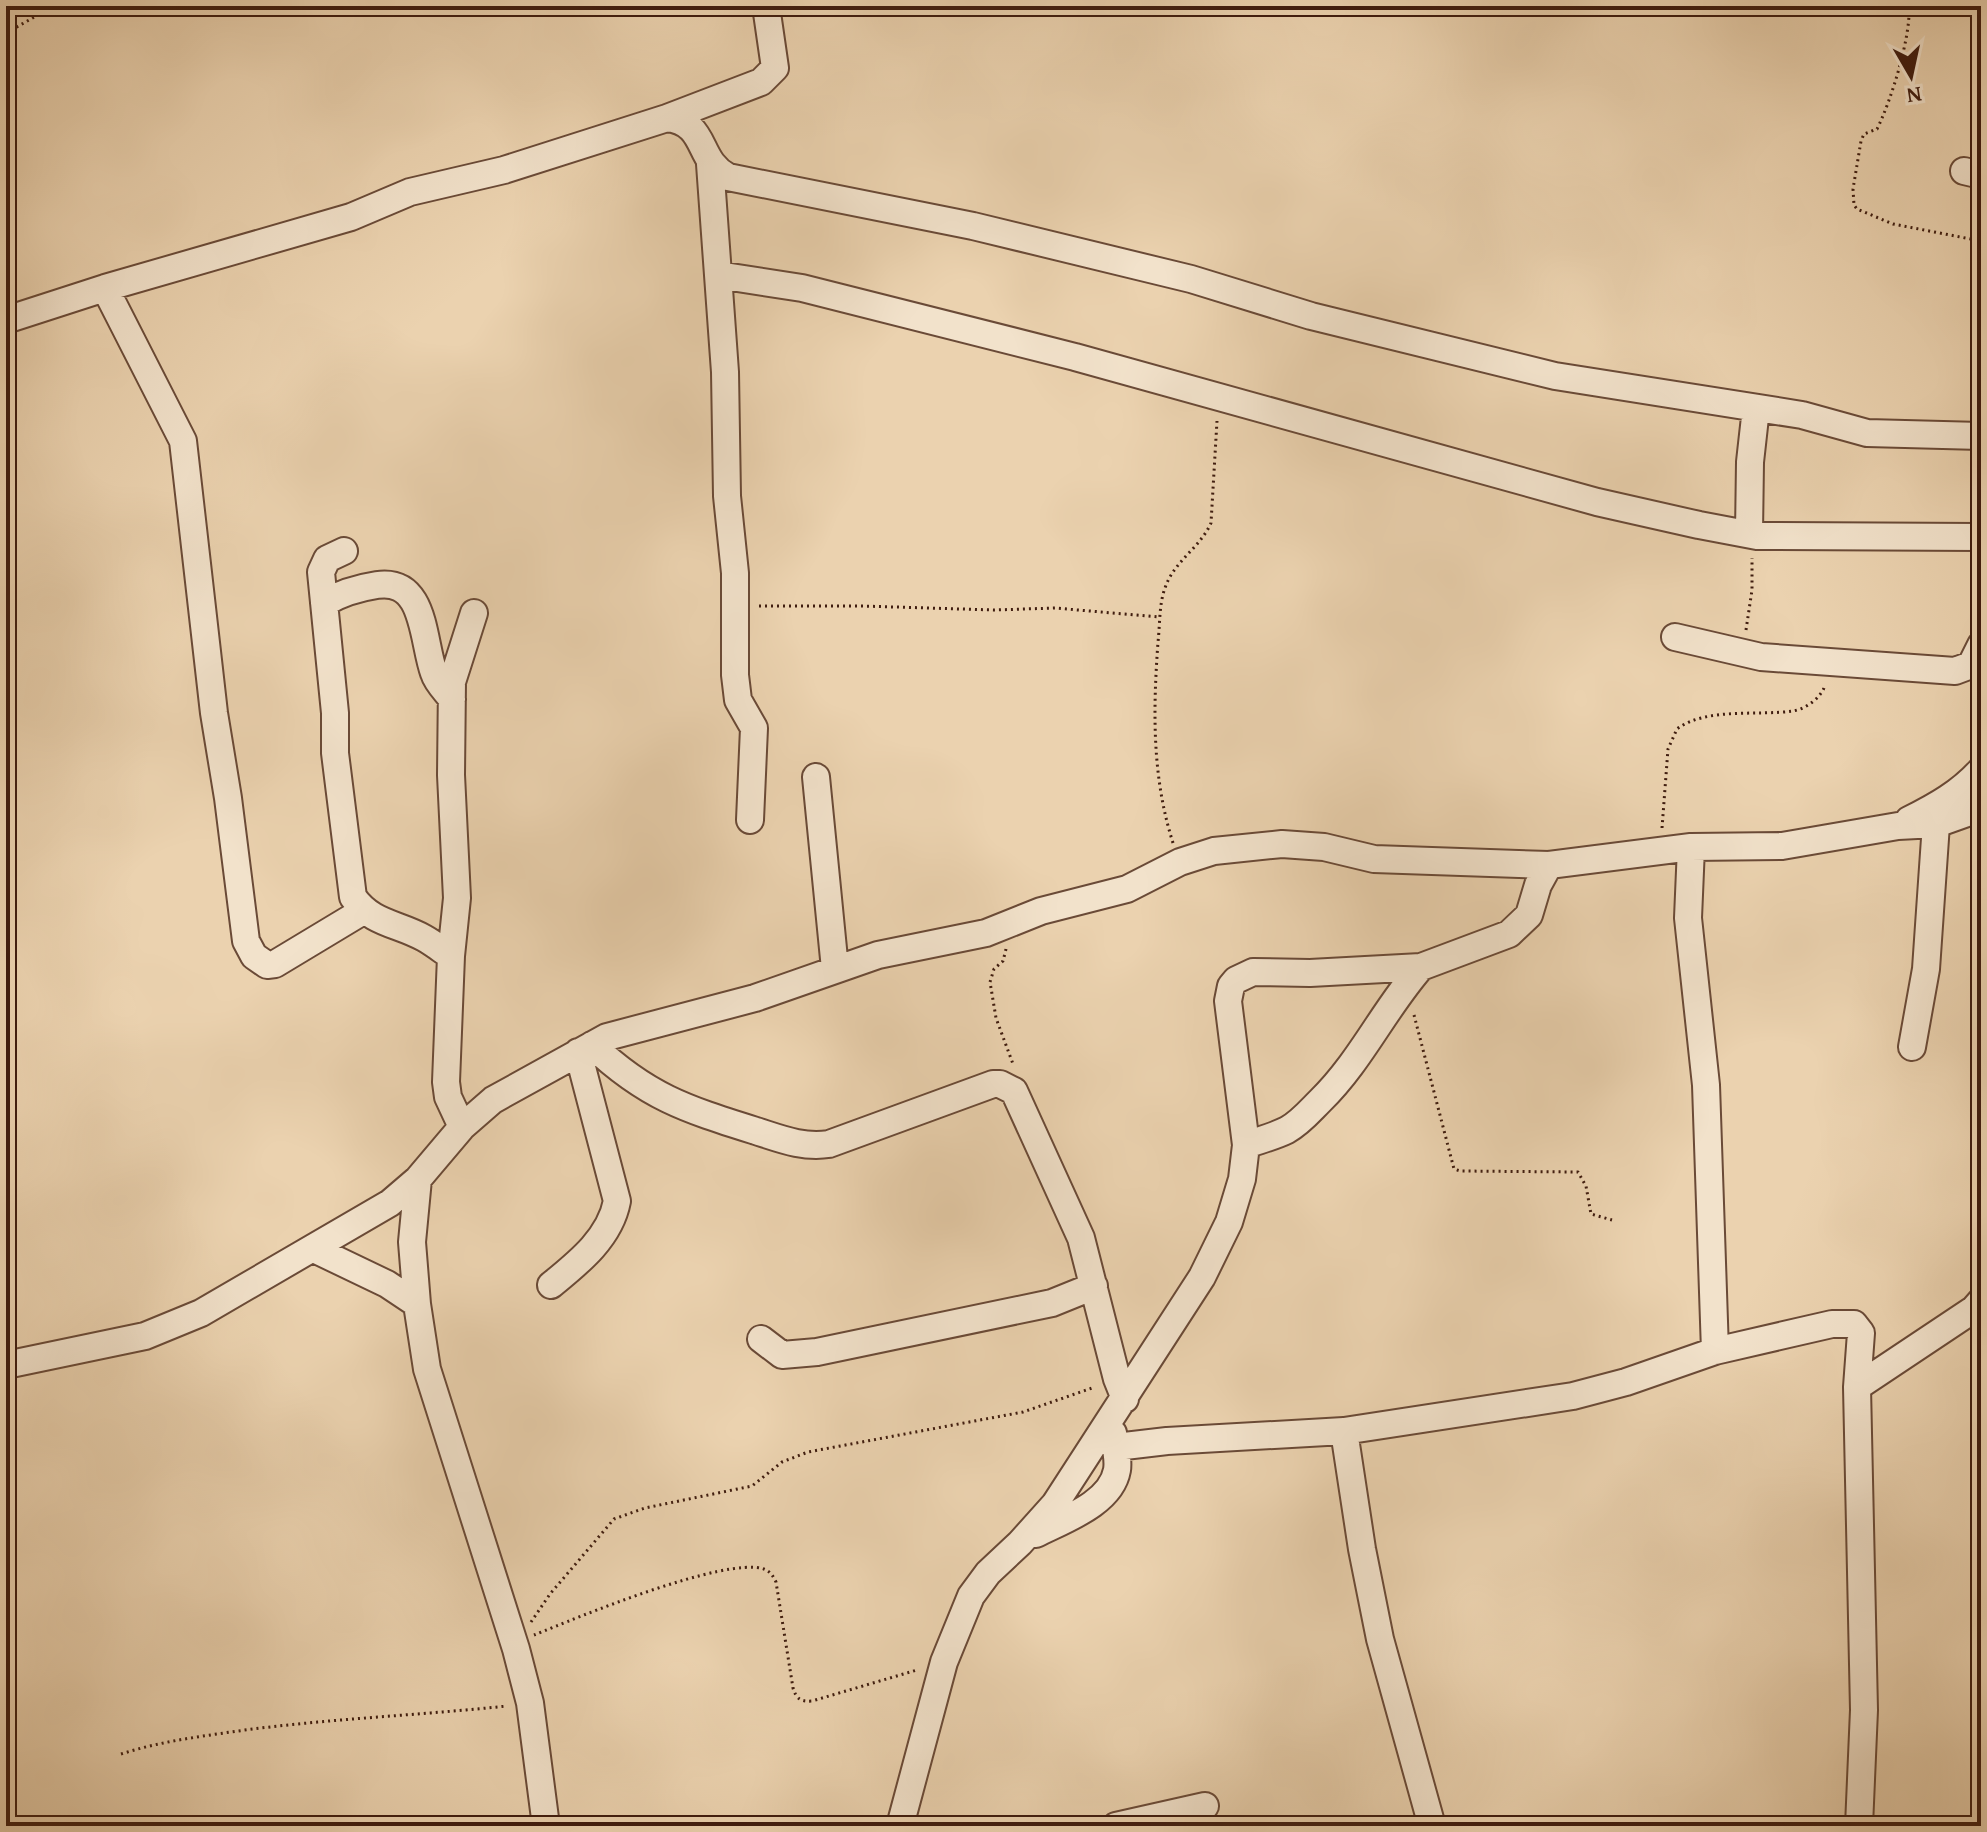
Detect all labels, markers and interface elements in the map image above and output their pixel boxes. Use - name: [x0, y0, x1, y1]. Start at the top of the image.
- north arrow: [1871, 36, 1951, 116]
- text: N: [1904, 79, 1924, 113]

